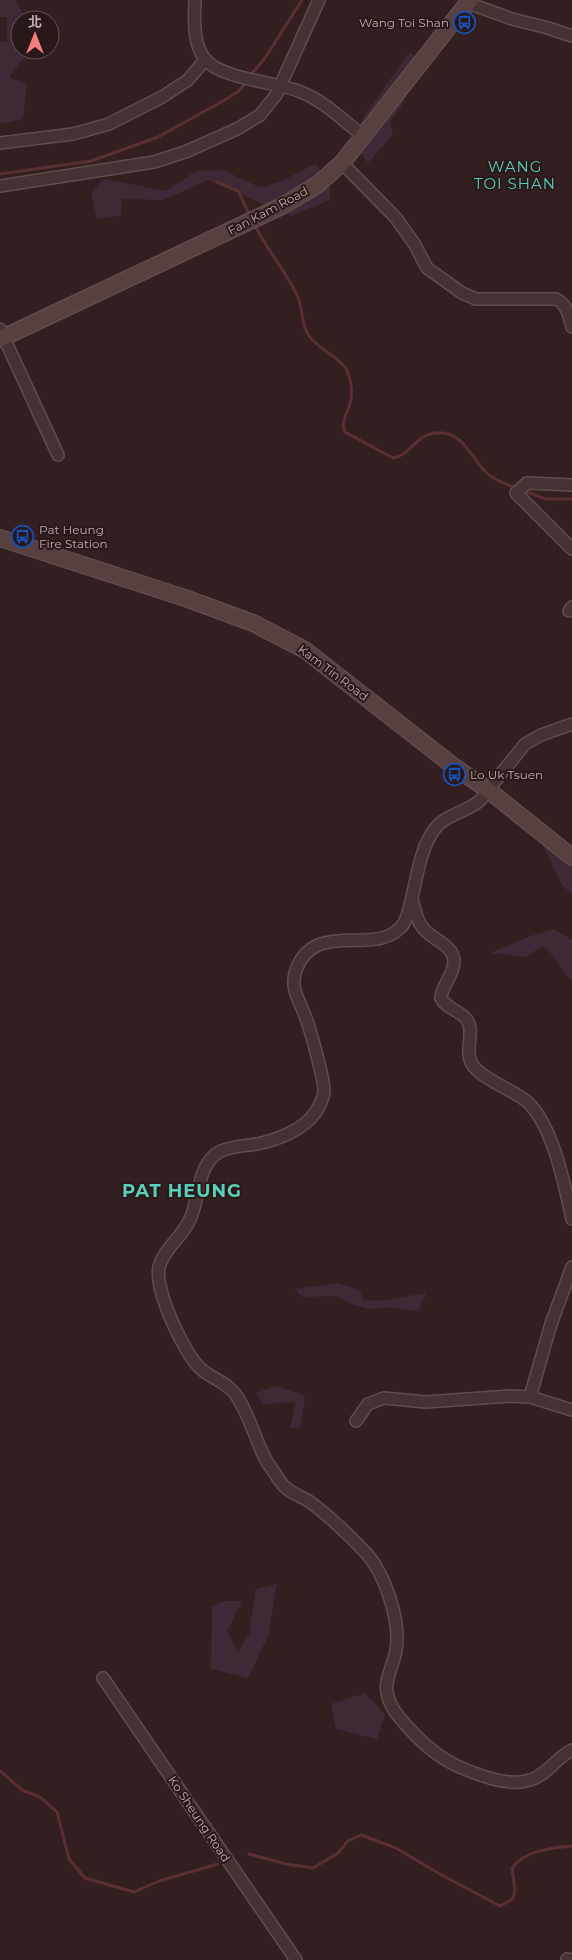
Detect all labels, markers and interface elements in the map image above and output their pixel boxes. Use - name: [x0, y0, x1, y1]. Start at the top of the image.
- north arrow: [10, 10, 60, 60]
- bus stop icon: Wang Toi Shan: [453, 11, 477, 35]
- text: 北: [28, 13, 42, 31]
- place label: Wang Toi Shan: [359, 15, 449, 30]
- district label: WANG TOI SHAN: [474, 157, 556, 193]
- street label: Fan Kam Road: [225, 183, 310, 238]
- place label: Pat Heung Fire Station: [39, 522, 108, 551]
- bus stop icon: Pat Heung Fire Station: [11, 525, 35, 549]
- street label: Kam Tin Road: [295, 641, 371, 704]
- bus stop icon: Lo Uk Tsuen: [442, 763, 466, 787]
- place label: Lo Uk Tsuen: [470, 767, 543, 782]
- district label: PAT HEUNG: [122, 1180, 242, 1202]
- street label: Ko Sheung Road: [165, 1773, 234, 1865]

